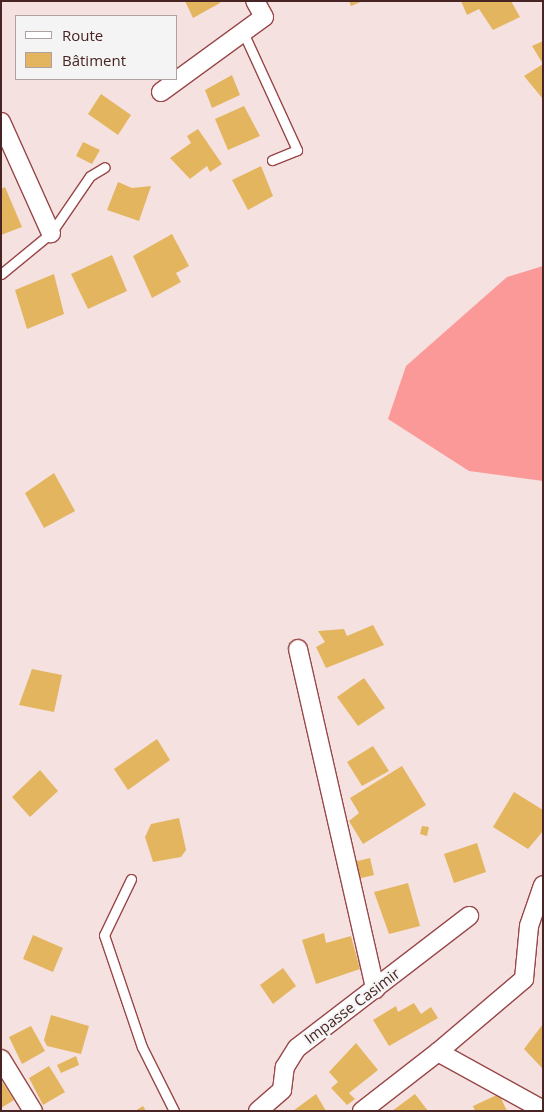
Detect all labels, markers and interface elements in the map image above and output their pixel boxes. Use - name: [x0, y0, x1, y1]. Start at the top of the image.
- legend: [15, 15, 178, 80]
- text: Route: [62, 25, 103, 45]
- text: Bâtiment: [62, 50, 126, 70]
- street label: Impasse Casimir: [301, 964, 403, 1048]

